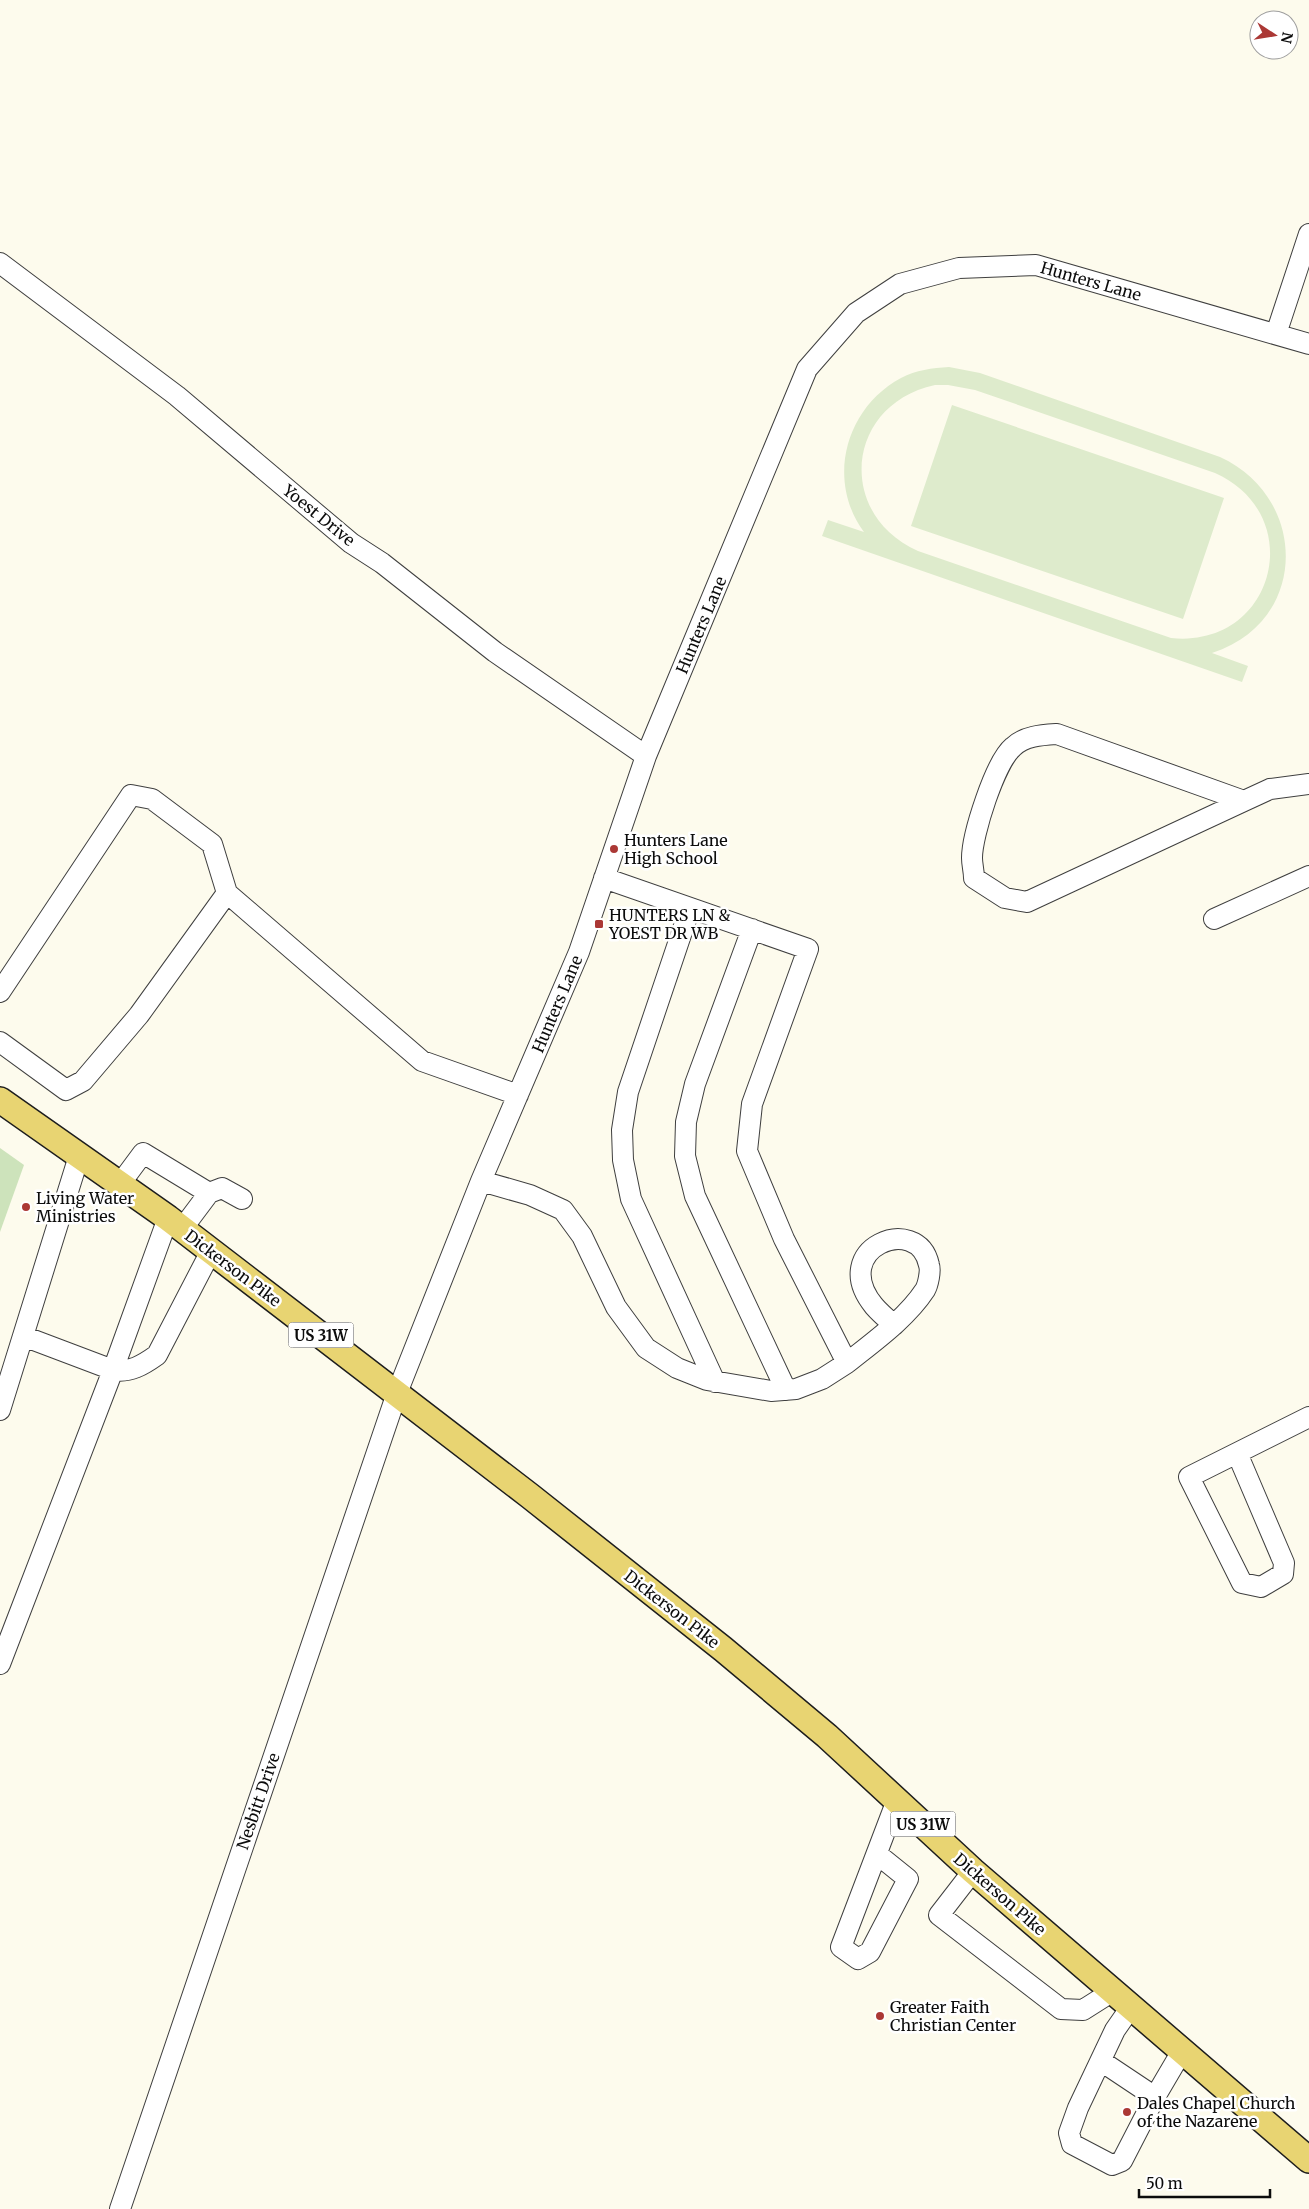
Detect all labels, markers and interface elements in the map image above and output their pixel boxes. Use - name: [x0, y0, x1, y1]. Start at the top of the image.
- north arrow: [1249, 10, 1299, 60]
- text: N: [1277, 30, 1297, 45]
- street label: Hunters Lane: [1038, 257, 1144, 305]
- street label: Yoest Drive: [278, 479, 359, 550]
- street label: Hunters Lane: [672, 573, 730, 677]
- place label: Hunters Lane High School: [624, 830, 728, 868]
- marker: Hunters Lane High School: [608, 843, 620, 855]
- place label: HUNTERS LN & YOEST DR WB: [608, 905, 730, 943]
- marker: HUNTERS LN & YOEST DR WB: [593, 918, 605, 930]
- street label: Hunters Lane: [528, 952, 586, 1056]
- place label: Living Water Ministries: [36, 1188, 134, 1226]
- marker: Living Water Ministries: [20, 1201, 32, 1213]
- street label: Dickerson Pike: [181, 1225, 285, 1311]
- road number: US 31W: [288, 1322, 354, 1348]
- street label: Dickerson Pike: [620, 1566, 724, 1652]
- street label: Nesbitt Drive: [232, 1750, 284, 1852]
- road number: US 31W: [890, 1812, 956, 1836]
- street label: Dickerson Pike: [950, 1849, 1050, 1939]
- place label: Greater Faith Christian Center: [890, 1997, 1016, 2035]
- marker: Greater Faith Christian Center: [874, 2010, 886, 2022]
- place label: Dales Chapel Church of the Nazarene: [1137, 2093, 1296, 2131]
- marker: Dales Chapel Church of the Nazarene: [1121, 2106, 1133, 2118]
- scale bar: [1139, 2166, 1270, 2198]
- text: 50 m: [1146, 2174, 1183, 2193]

